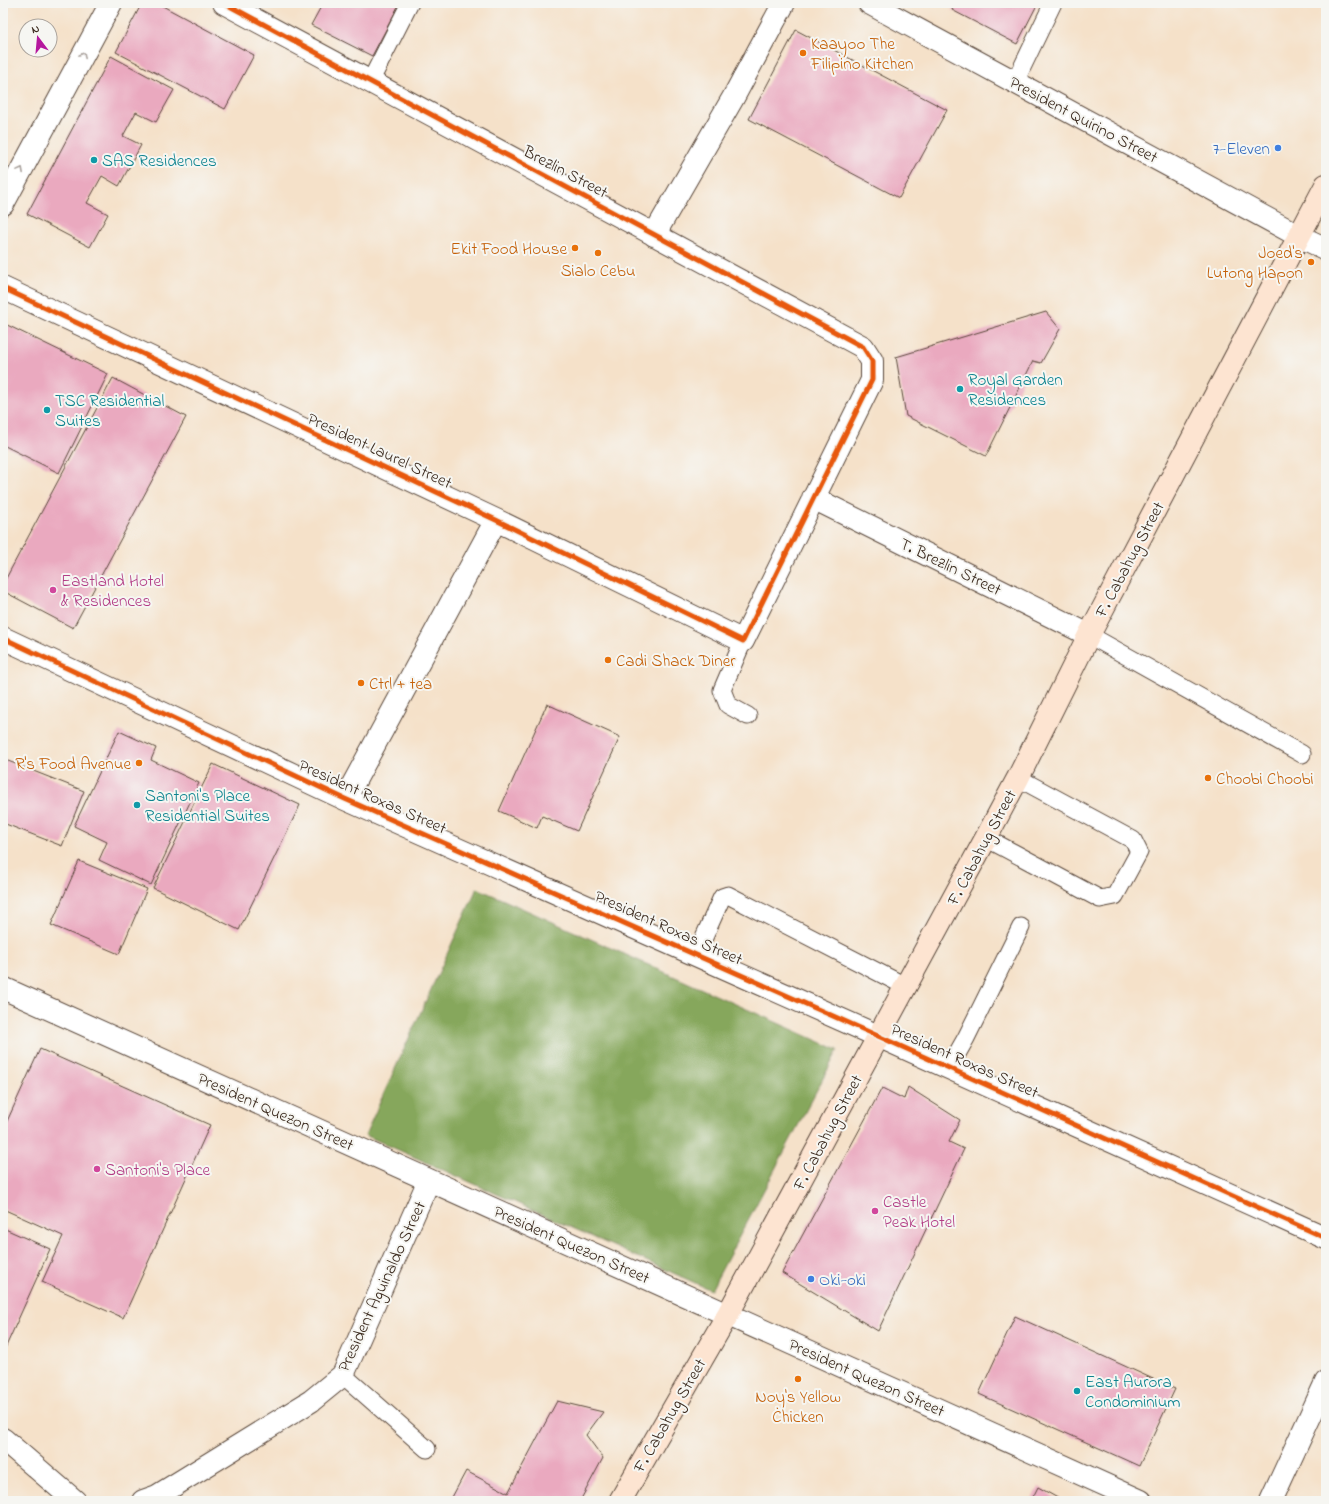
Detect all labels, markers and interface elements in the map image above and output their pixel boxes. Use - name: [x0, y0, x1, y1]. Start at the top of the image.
- north arrow: [18, 18, 58, 58]
- text: N: [30, 21, 41, 38]
- place label: Kaayoo The Filipino Kitchen: [810, 32, 913, 77]
- marker: Kaayoo The Filipino Kitchen: [798, 48, 808, 58]
- one-way arrow: [78, 52, 86, 59]
- street label: President Quirino Street: [1004, 70, 1162, 170]
- place label: 7-Eleven: [1213, 137, 1270, 162]
- street label: Brezlin Street: [518, 139, 612, 205]
- marker: 7-Eleven: [1273, 143, 1283, 153]
- place label: SAS Residences: [102, 149, 217, 174]
- marker: SAS Residences: [89, 155, 99, 165]
- one-way arrow: [17, 167, 24, 174]
- place label: Ekit Food House: [451, 237, 567, 262]
- place label: Joed's Lutong Hapon: [1207, 241, 1303, 288]
- marker: Ekit Food House: [570, 243, 580, 253]
- marker: Sialo Cebu: [593, 248, 603, 258]
- marker: Joed's Lutong Hapon: [1306, 257, 1316, 267]
- place label: Sialo Cebu: [561, 259, 635, 284]
- place label: Royal Garden Residences: [968, 368, 1063, 413]
- marker: Royal Garden Residences: [955, 384, 965, 394]
- place label: TSC Residential Suites: [55, 389, 164, 434]
- marker: TSC Residential Suites: [42, 405, 52, 415]
- street label: President Laurel Street: [303, 407, 456, 496]
- street label: F. Cabahug Street: [1089, 497, 1173, 624]
- street label: T. Brezlin Street: [895, 532, 1006, 603]
- place label: Eastland Hotel & Residences: [61, 569, 164, 614]
- marker: Eastland Hotel & Residences: [48, 585, 58, 595]
- place label: Cadi Shack Diner: [616, 649, 736, 674]
- marker: Cadi Shack Diner: [603, 655, 613, 665]
- place label: Ctrl + tea: [369, 672, 432, 697]
- marker: Ctrl + tea: [356, 678, 366, 688]
- place label: R's Food Avenue: [15, 752, 131, 777]
- street label: President Roxas Street: [294, 753, 451, 841]
- marker: R's Food Avenue: [134, 758, 144, 768]
- place label: Choobi Choobi: [1216, 767, 1313, 792]
- marker: Choobi Choobi: [1203, 773, 1213, 783]
- place label: Santoni's Place Residential Suites: [145, 784, 270, 829]
- street label: F. Cabahug Street: [941, 785, 1025, 912]
- marker: Santoni's Place Residential Suites: [132, 800, 142, 810]
- street label: President Roxas Street: [590, 884, 747, 972]
- street label: President Roxas Street: [886, 1017, 1043, 1105]
- street label: President Quezon Street: [193, 1067, 358, 1158]
- street label: F. Cabahug Street: [787, 1070, 871, 1197]
- place label: Santoni's Place: [105, 1158, 211, 1183]
- marker: Santoni's Place: [92, 1164, 102, 1174]
- place label: Castle Peak Hotel: [883, 1190, 955, 1235]
- street label: President Aguinaldo Street: [332, 1197, 435, 1377]
- street label: President Quezon Street: [489, 1200, 654, 1291]
- marker: Castle Peak Hotel: [870, 1206, 880, 1216]
- place label: Oki-oki: [819, 1268, 866, 1293]
- marker: Oki-oki: [806, 1274, 816, 1284]
- street label: President Quezon Street: [784, 1333, 949, 1424]
- street label: F. Cabahug Street: [627, 1354, 715, 1479]
- place label: East Aurora Condominium: [1085, 1370, 1181, 1415]
- marker: Noy's Yellow Chicken: [793, 1374, 803, 1384]
- place label: Noy's Yellow Chicken: [755, 1385, 841, 1430]
- marker: East Aurora Condominium: [1072, 1386, 1082, 1396]

